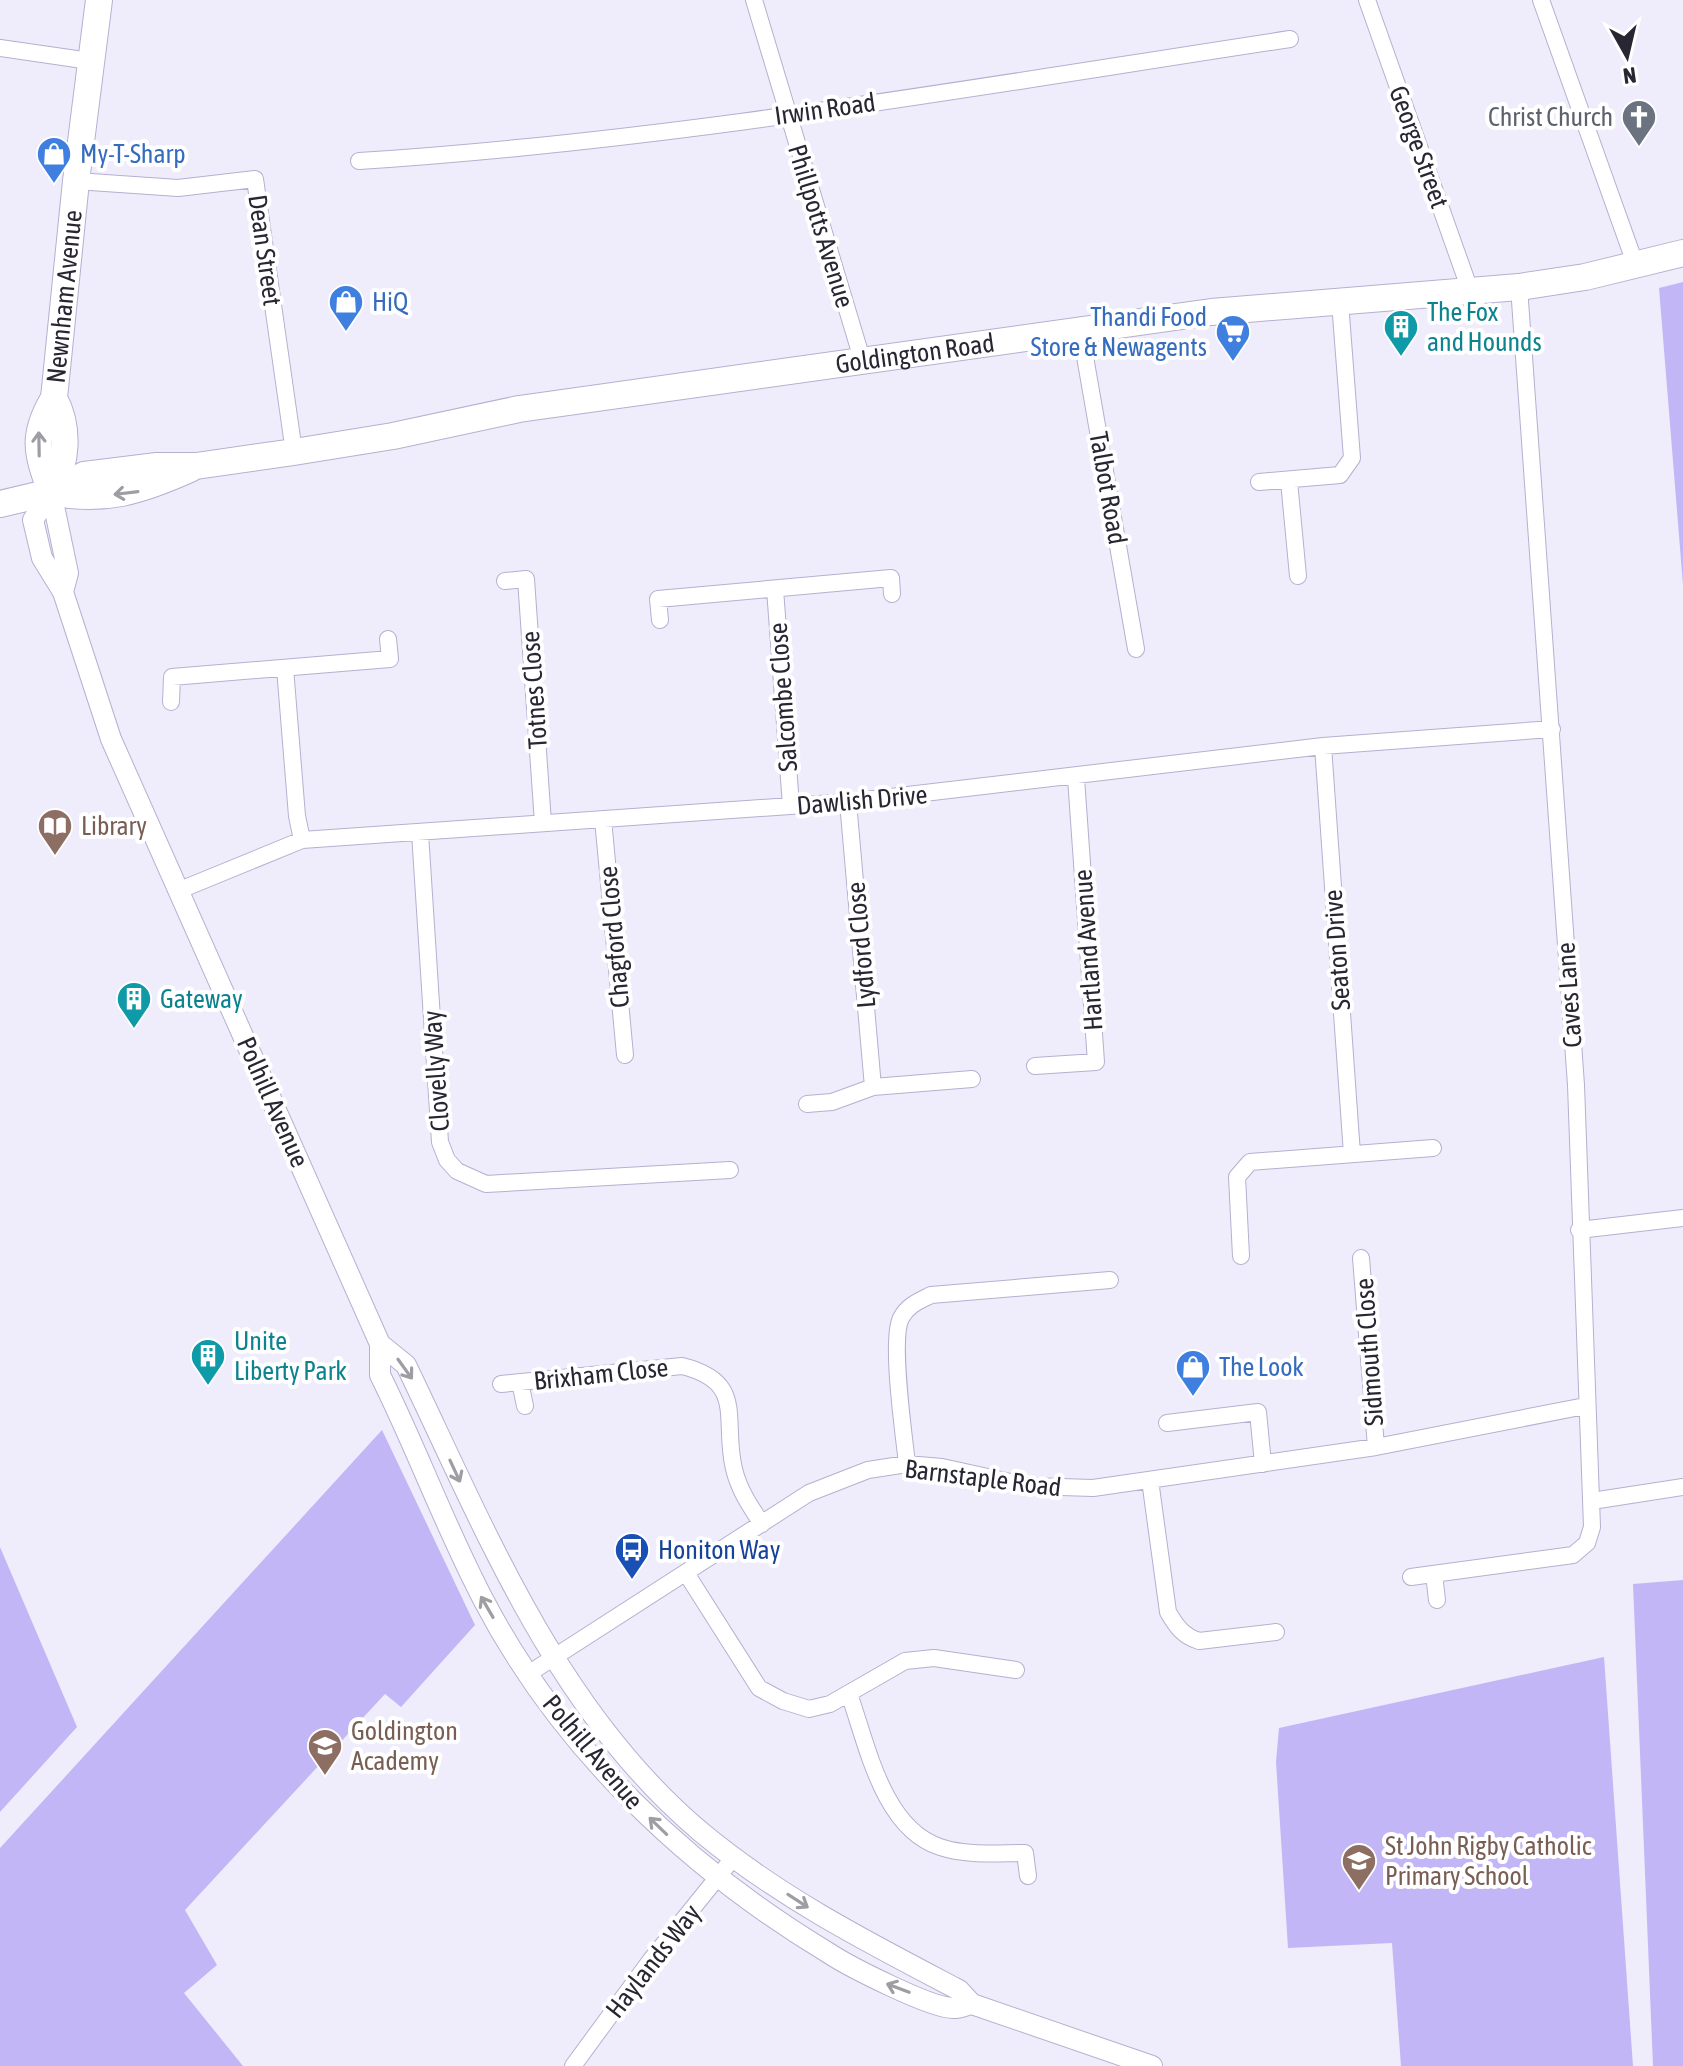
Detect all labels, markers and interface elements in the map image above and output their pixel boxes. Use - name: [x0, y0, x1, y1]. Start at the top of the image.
- north arrow: [1587, 16, 1667, 96]
- text: N: [1622, 62, 1638, 90]
- street label: George Street: [1383, 82, 1455, 212]
- street label: Irwin Road: [773, 87, 877, 131]
- church icon: Christ Church: [1620, 98, 1658, 148]
- place label: Christ Church: [1488, 102, 1613, 132]
- shop icon: My-T-Sharp: [35, 135, 73, 185]
- place label: My-T-Sharp: [80, 139, 186, 169]
- street label: Phillpotts Avenue: [782, 141, 860, 311]
- street label: Dean Street: [242, 193, 288, 307]
- street label: Newnham Avenue: [41, 208, 88, 385]
- shop icon: HiQ: [327, 283, 365, 333]
- place label: HiQ: [372, 287, 409, 317]
- place label: The Fox and Hounds: [1427, 297, 1542, 357]
- place label: Thandi Food Store & Newagents: [1031, 302, 1207, 362]
- building icon: The Fox and Hounds: [1382, 308, 1420, 358]
- supermarket icon: Thandi Food Store & Newagents: [1214, 313, 1252, 363]
- street label: Goldington Road: [834, 328, 996, 379]
- street label: Talbot Road: [1083, 429, 1133, 547]
- one-way arrow: [31, 431, 47, 458]
- one-way arrow: [114, 486, 139, 501]
- street label: Salcombe Close: [763, 621, 803, 773]
- street label: Totnes Close: [515, 630, 553, 750]
- street label: Dawlish Drive: [796, 779, 928, 821]
- library icon: Library: [36, 807, 74, 857]
- place label: Library: [81, 811, 147, 841]
- street label: Chagford Close: [593, 865, 635, 1009]
- street label: Hartland Avenue: [1067, 868, 1109, 1032]
- street label: Lydford Close: [841, 881, 881, 1009]
- street label: Seaton Drive: [1318, 889, 1356, 1011]
- street label: Caves Lane: [1550, 941, 1588, 1049]
- building icon: Gateway: [115, 980, 153, 1030]
- place label: Gateway: [160, 984, 243, 1014]
- street label: Clovelly Way: [417, 1009, 455, 1133]
- street label: Polhill Avenue: [231, 1032, 315, 1172]
- street label: Sidmouth Close: [1349, 1277, 1389, 1427]
- place label: Unite Liberty Park: [234, 1326, 347, 1386]
- building icon: Unite Liberty Park: [189, 1337, 227, 1387]
- shop icon: The Look: [1174, 1348, 1212, 1398]
- street label: Brixham Close: [532, 1352, 670, 1396]
- place label: The Look: [1219, 1352, 1304, 1382]
- one-way arrow: [396, 1358, 413, 1379]
- street label: Barnstaple Road: [903, 1454, 1063, 1502]
- one-way arrow: [448, 1458, 463, 1482]
- bus stop icon: Honiton Way: [613, 1531, 651, 1581]
- place label: Honiton Way: [658, 1535, 781, 1565]
- one-way arrow: [479, 1596, 495, 1619]
- street label: Polhill Avenue: [537, 1689, 649, 1815]
- place label: Goldington Academy: [351, 1716, 458, 1776]
- school or university icon: Goldington Academy: [306, 1727, 344, 1777]
- one-way arrow: [648, 1817, 668, 1836]
- place label: St John Rigby Catholic Primary School: [1385, 1831, 1592, 1891]
- school or university icon: St John Rigby Catholic Primary School: [1340, 1842, 1378, 1892]
- one-way arrow: [786, 1894, 809, 1910]
- street label: Haylands Way: [599, 1898, 707, 2024]
- one-way arrow: [886, 1980, 911, 1994]

